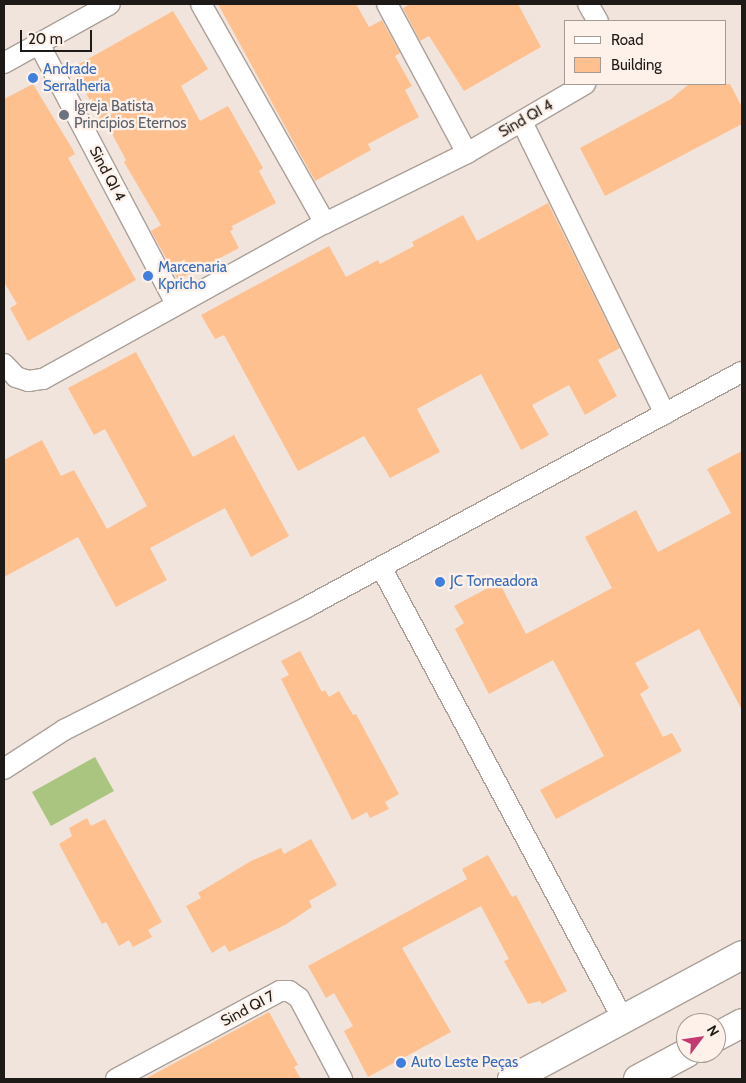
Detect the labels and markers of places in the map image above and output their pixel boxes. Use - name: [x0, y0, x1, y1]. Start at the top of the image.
- place label: Andrade Serralheria: [43, 60, 110, 95]
- marker: Andrade Serralheria: [27, 72, 39, 84]
- place label: Igreja Batista Princípios Eternos: [74, 97, 186, 132]
- marker: Igreja Batista Princípios Eternos: [58, 109, 70, 121]
- place label: Marcenaria Kpricho: [158, 258, 227, 293]
- marker: Marcenaria Kpricho: [142, 270, 154, 282]
- place label: JC Torneadora: [450, 573, 538, 591]
- marker: JC Torneadora: [434, 576, 446, 588]
- place label: Auto Leste Peças: [411, 1054, 518, 1072]
- marker: Auto Leste Peças: [395, 1057, 407, 1069]

